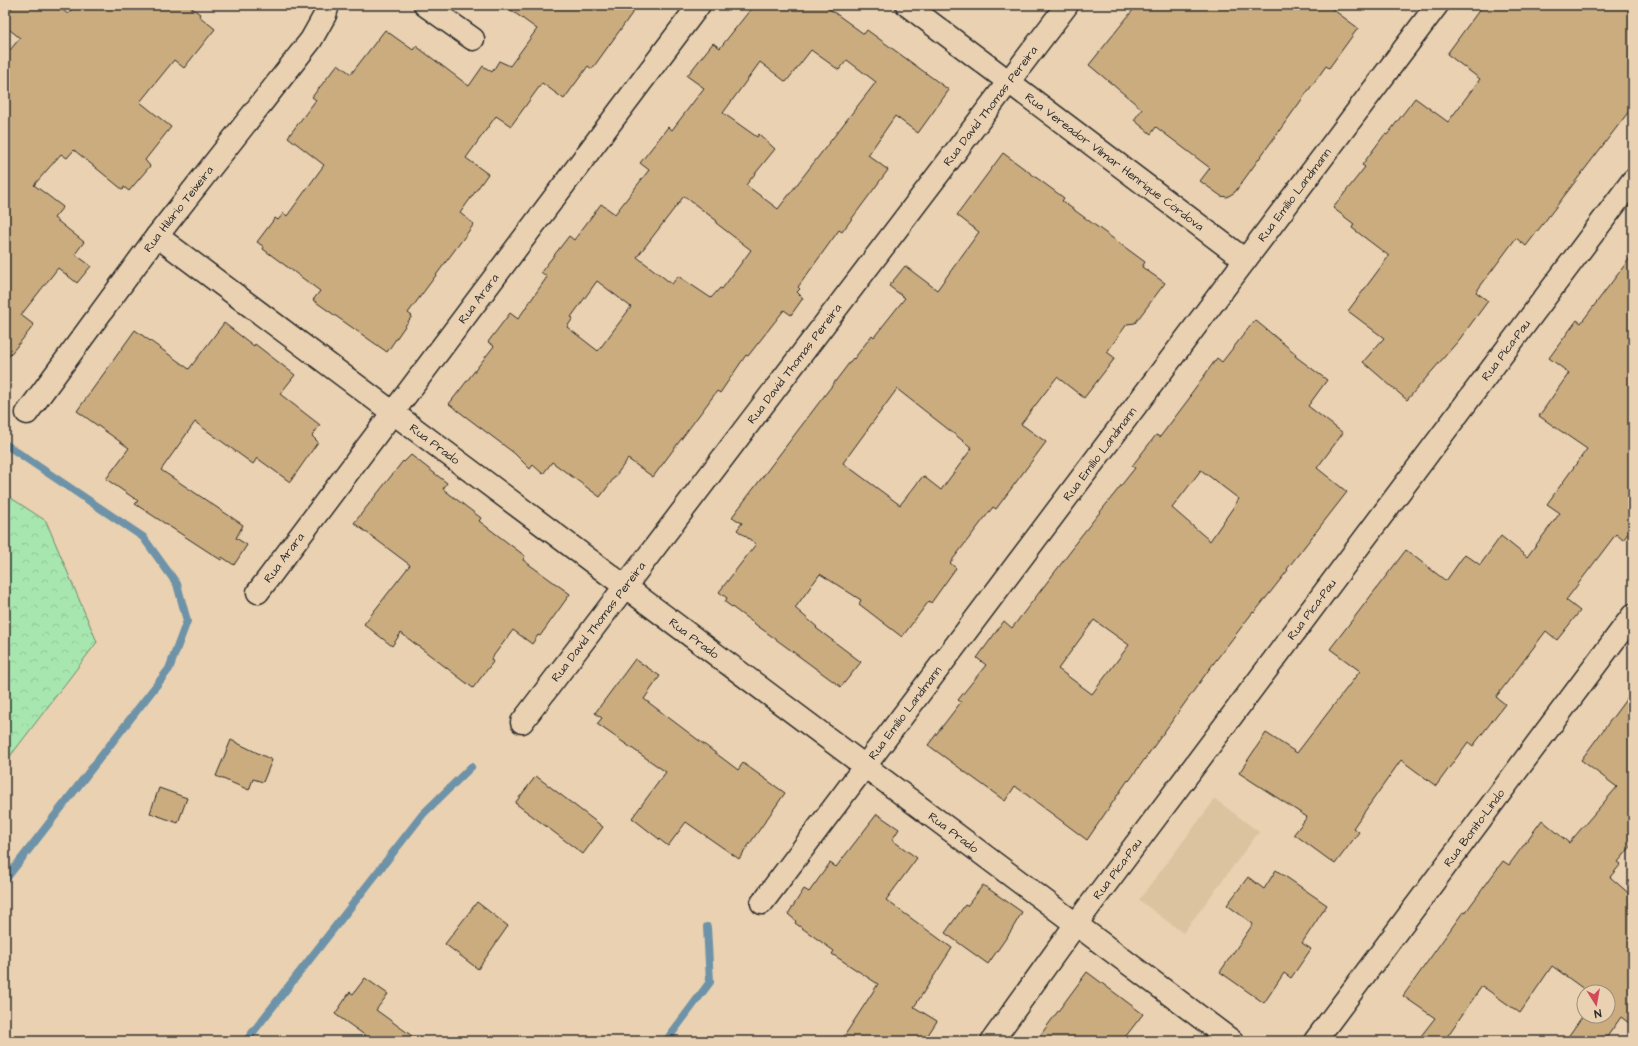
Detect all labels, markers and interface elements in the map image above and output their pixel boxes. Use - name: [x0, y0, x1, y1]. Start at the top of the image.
- street label: Rua David Thomas Pereira: [939, 42, 1042, 169]
- street label: Rua Vereador Vilmar Henrique Córdova: [1022, 88, 1208, 235]
- street label: Rua Emílio Landmann: [1254, 144, 1335, 245]
- street label: Rua Hilário Teixeira: [139, 162, 217, 256]
- street label: Rua Arara: [454, 270, 503, 327]
- street label: Rua David Thomas Pereira: [743, 300, 846, 427]
- street label: Rua Pica-Pau: [1477, 316, 1534, 384]
- street label: Rua Emílio Landmann: [1059, 403, 1140, 504]
- street label: Rua Prado: [406, 420, 464, 469]
- street label: Rua Arara: [259, 529, 308, 586]
- street label: Rua David Thomas Pereira: [547, 558, 649, 685]
- street label: Rua Pica-Pau: [1283, 575, 1340, 643]
- street label: Rua Prado: [665, 614, 723, 663]
- street label: Rua Emílio Landmann: [864, 662, 946, 763]
- street label: Rua Bonito-Lindo: [1439, 785, 1509, 870]
- street label: Rua Prado: [925, 808, 982, 857]
- street label: Rua Pica-Pau: [1089, 835, 1146, 903]
- north arrow: [1576, 984, 1616, 1024]
- text: N: [1593, 1005, 1603, 1021]

